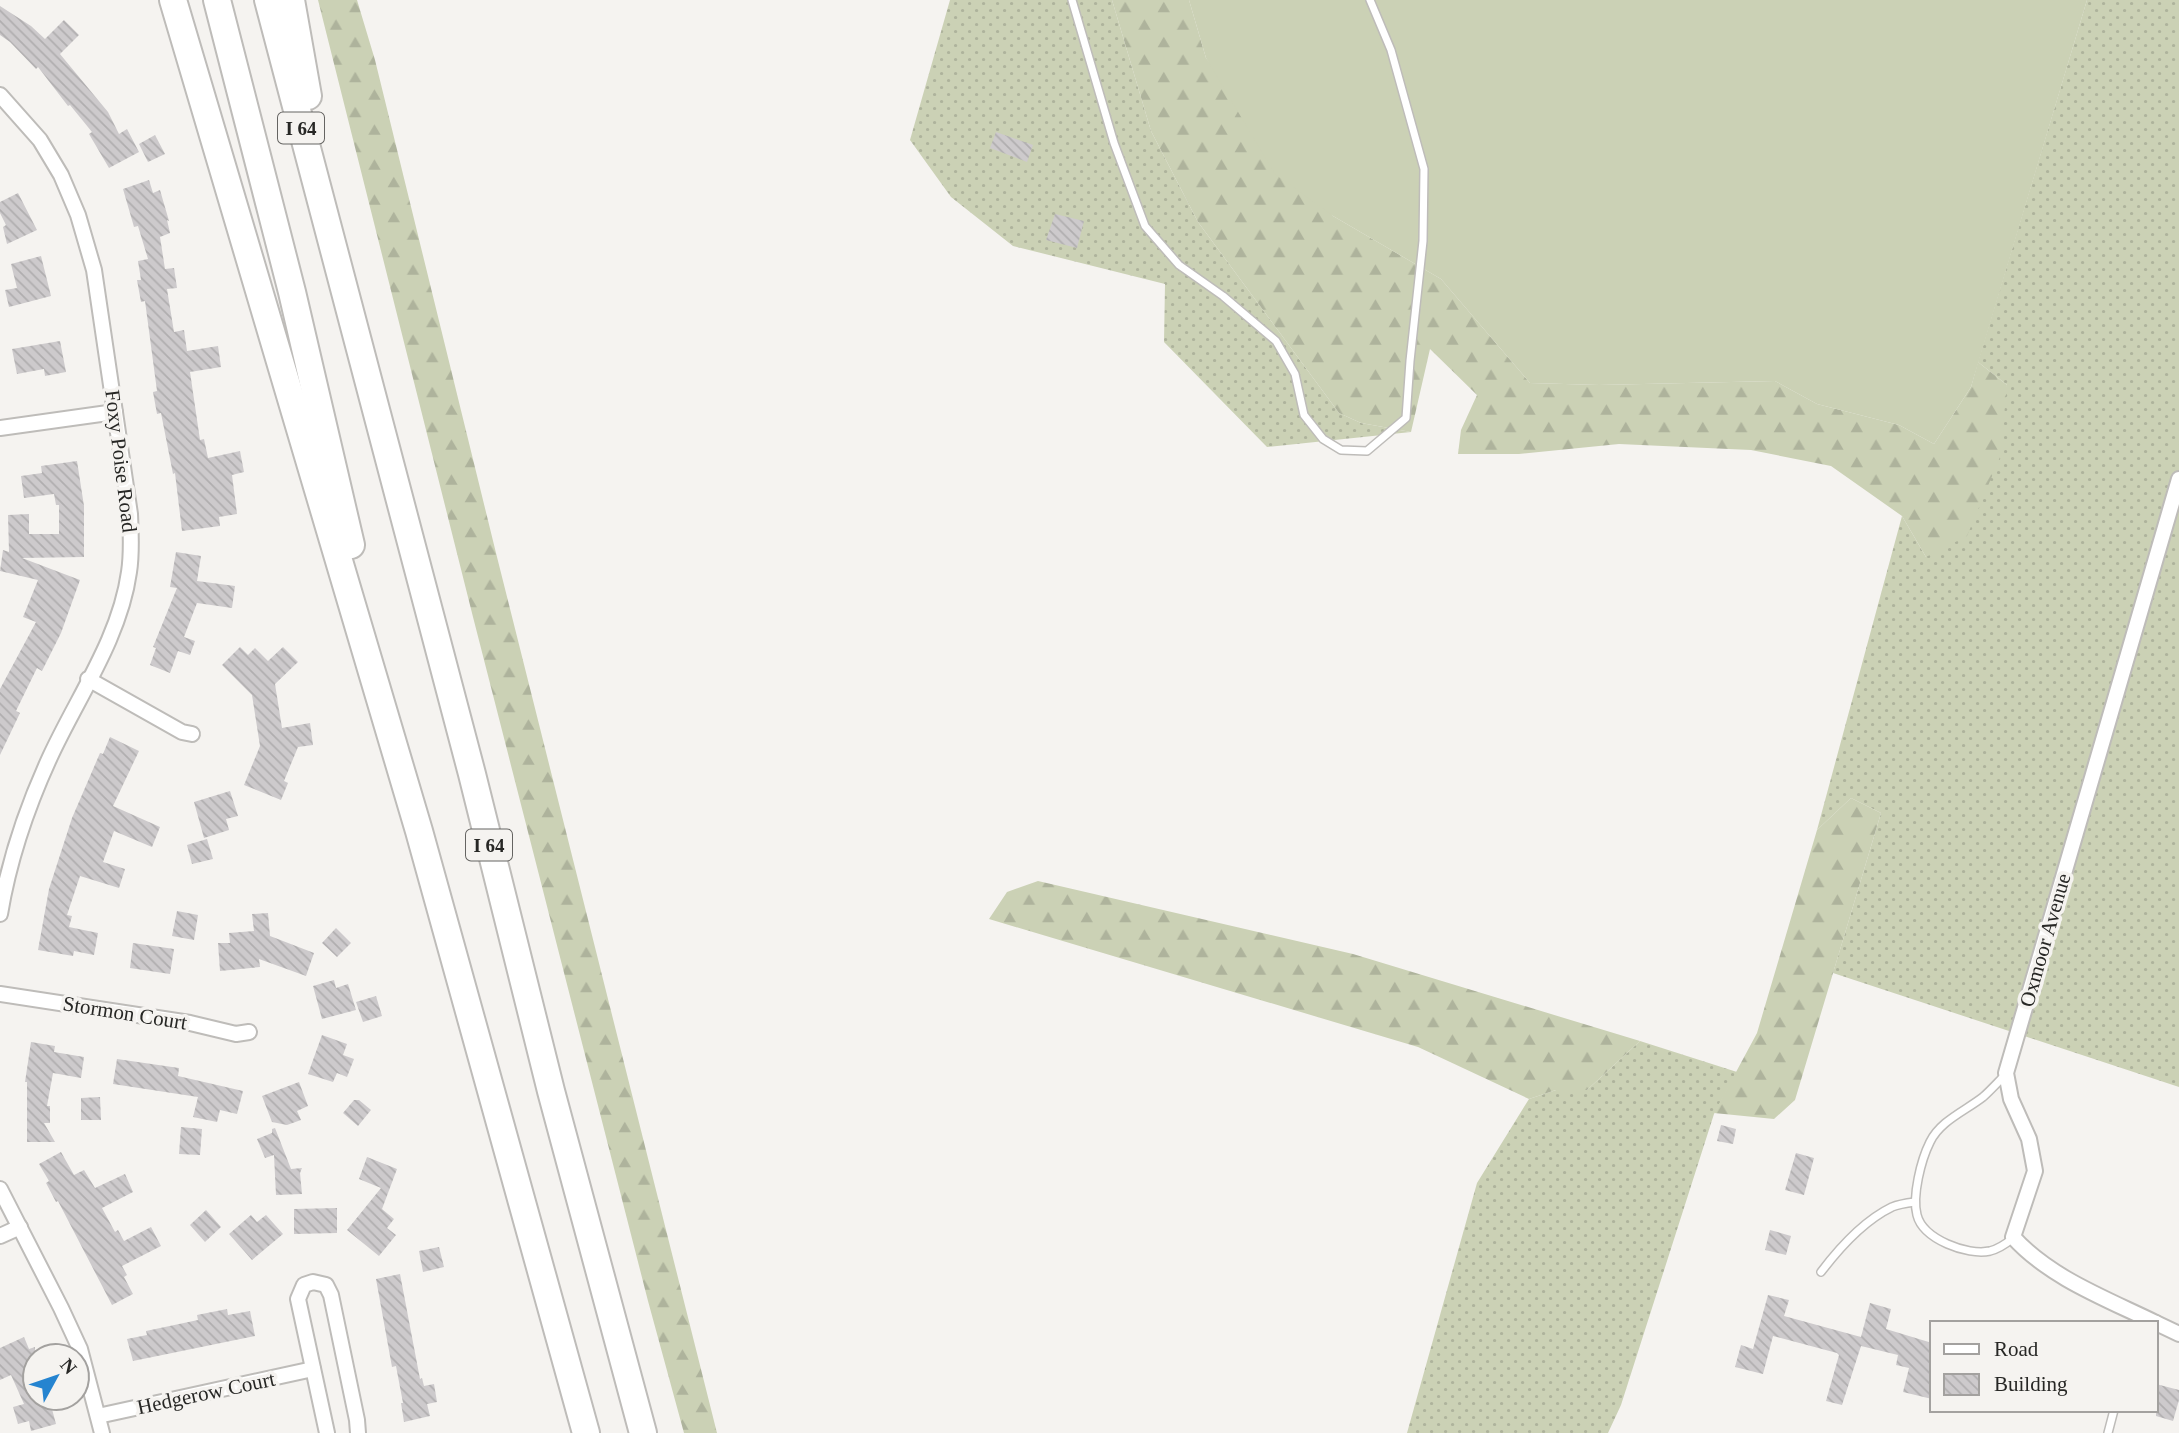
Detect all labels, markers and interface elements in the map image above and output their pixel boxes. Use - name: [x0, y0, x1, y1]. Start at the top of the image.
- road number: I 64: [278, 112, 324, 144]
- street label: Foxy Poise Road: [100, 388, 142, 534]
- road number: I 64: [466, 830, 512, 860]
- street label: Oxmoor Avenue: [2014, 870, 2076, 1010]
- street label: Stormon Court: [61, 991, 189, 1035]
- legend: [1930, 1321, 2158, 1412]
- text: Road: [1994, 1337, 2039, 1361]
- north arrow: [21, 1342, 91, 1412]
- text: N: [56, 1354, 81, 1379]
- street label: Hedgerow Court: [135, 1367, 277, 1419]
- text: Building: [1994, 1372, 2068, 1396]

